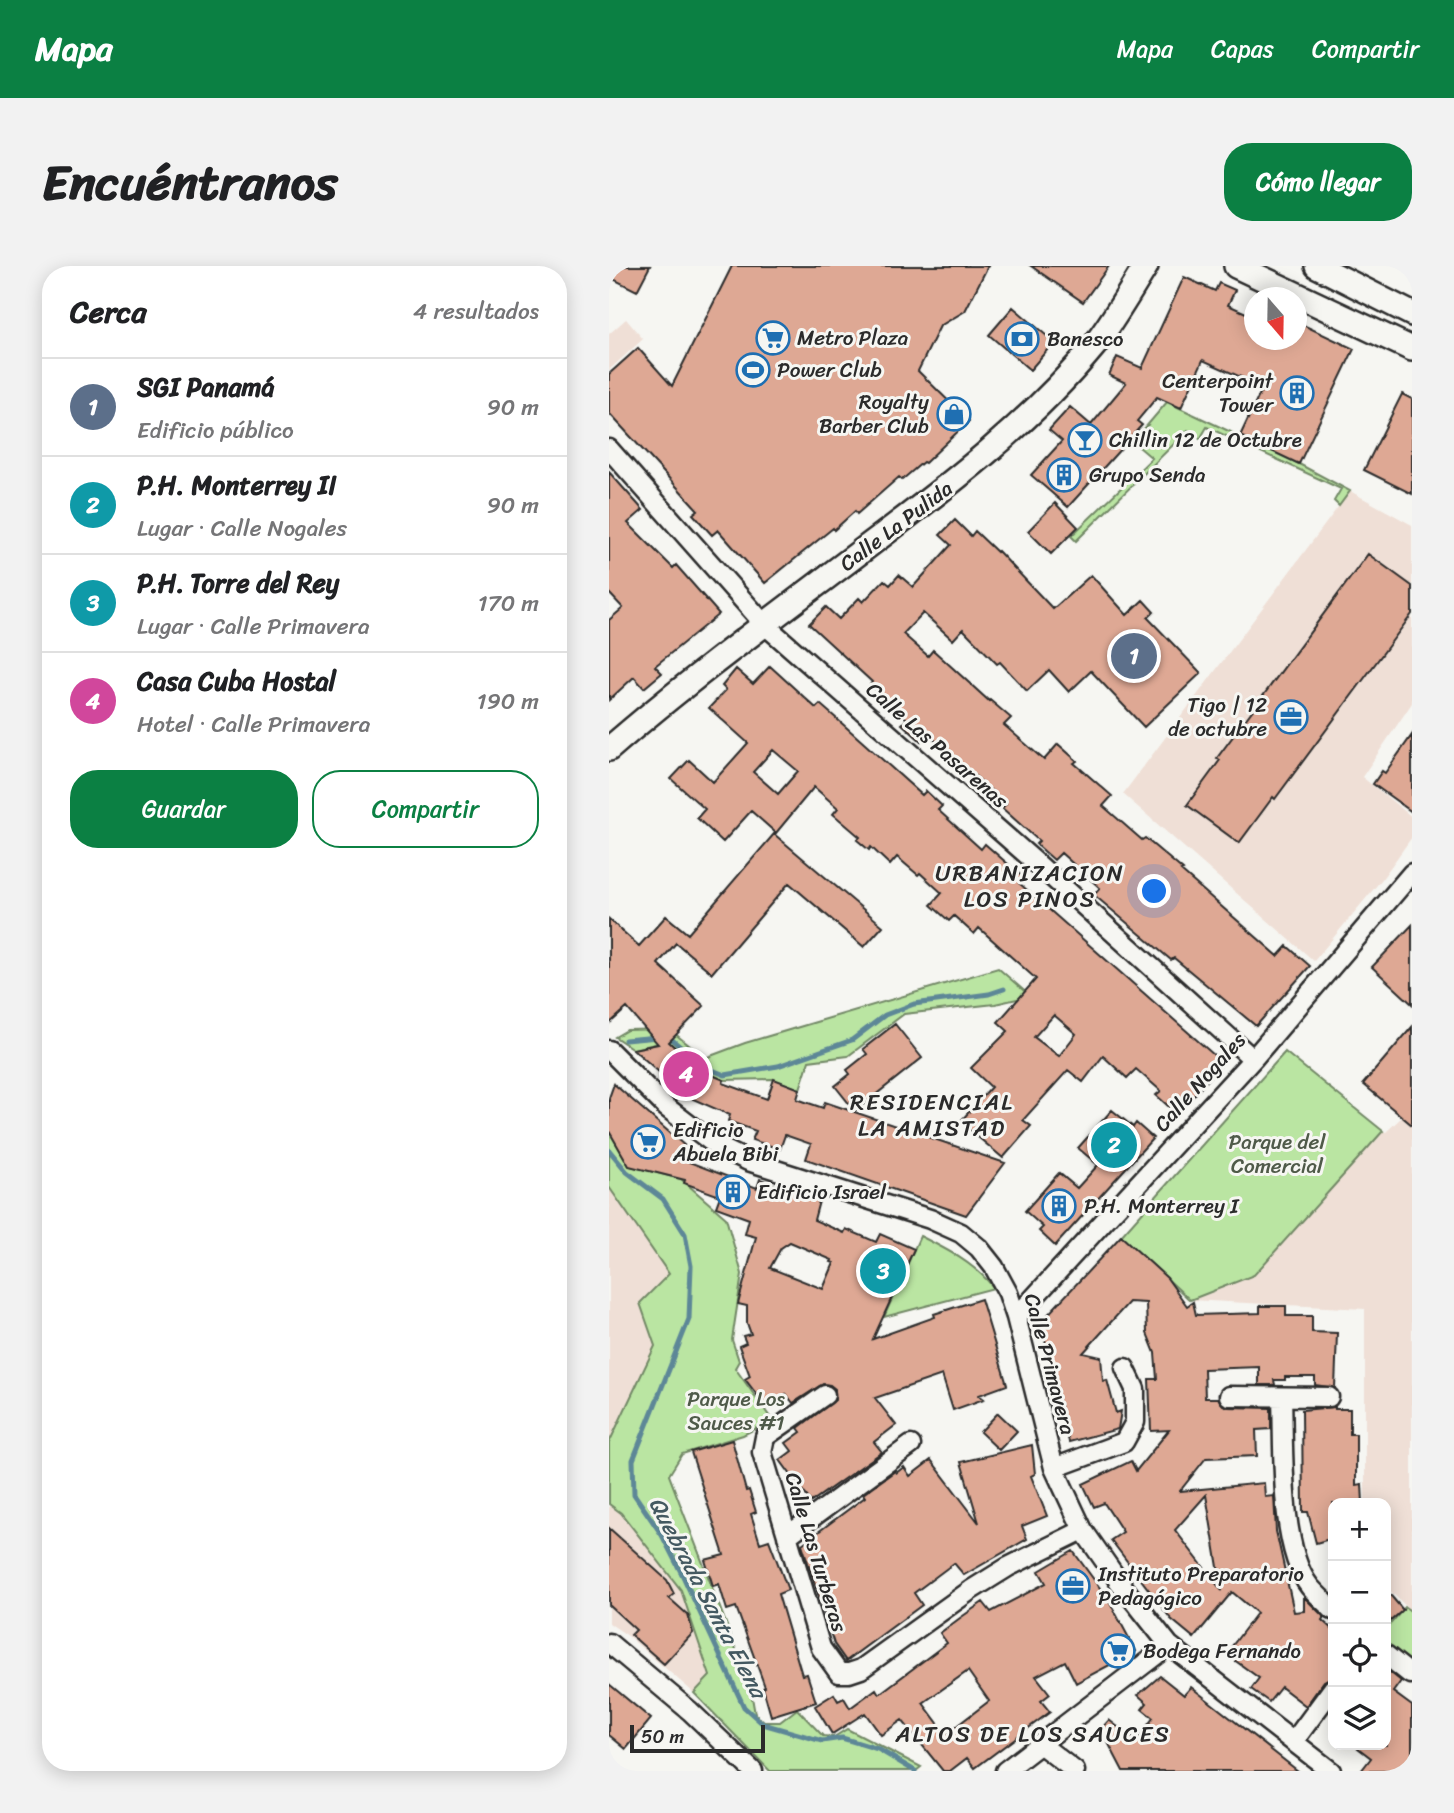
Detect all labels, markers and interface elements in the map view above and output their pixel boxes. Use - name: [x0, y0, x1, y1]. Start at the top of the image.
- text: Mapa: [35, 20, 112, 78]
- text: Mapa: [1117, 28, 1173, 70]
- text: Capas: [1211, 28, 1274, 70]
- text: Compartir: [1312, 28, 1419, 70]
- text: Encuéntranos: [42, 139, 338, 226]
- button: Cómo llegar: [1224, 143, 1412, 221]
- text: Cerca: [70, 285, 146, 339]
- north arrow: [1244, 287, 1307, 350]
- text: 4 resultados: [413, 291, 539, 332]
- supermarket icon: Metro Plaza: [754, 319, 792, 357]
- place label: Metro Plaza: [797, 319, 909, 357]
- bank icon: Banesco: [1003, 320, 1041, 358]
- place label: Banesco: [1047, 320, 1123, 358]
- sports icon: Power Club: [734, 351, 772, 389]
- place label: Power Club: [777, 351, 882, 389]
- place label: Centerpoint Tower: [1162, 362, 1275, 424]
- text: SGI Panamá: [137, 364, 275, 410]
- building icon: Centerpoint Tower: [1278, 374, 1316, 412]
- place label: Royalty Barber Club: [819, 383, 929, 445]
- text: 1: [88, 387, 98, 428]
- text: 90 m: [487, 387, 539, 428]
- shop icon: Royalty Barber Club: [935, 395, 973, 433]
- text: Edificio público: [137, 410, 294, 451]
- bar icon: Chillin 12 de Octubre: [1066, 421, 1104, 459]
- place label: Chillin 12 de Octubre: [1109, 421, 1302, 459]
- building icon: Grupo Senda: [1045, 456, 1083, 494]
- place label: Grupo Senda: [1089, 456, 1206, 494]
- text: P.H. Monterrey II: [137, 462, 336, 508]
- street label: Calle La Pulida: [831, 470, 961, 582]
- text: 2: [86, 485, 100, 526]
- text: 90 m: [487, 485, 539, 526]
- text: Lugar · Calle Nogales: [137, 508, 347, 549]
- text: P.H. Torre del Rey: [137, 560, 339, 606]
- text: 3: [87, 583, 99, 624]
- text: 170 m: [478, 583, 539, 624]
- text: Lugar · Calle Primavera: [137, 606, 369, 647]
- pin: 1: [1111, 630, 1157, 682]
- text: Casa Cuba Hostal: [137, 658, 336, 704]
- street label: Calle Las Pasarenas: [857, 672, 1017, 818]
- text: 4: [86, 681, 100, 722]
- text: 190 m: [477, 681, 539, 722]
- place label: Tigo | 12 de octubre: [1168, 686, 1267, 748]
- office icon: Tigo | 12 de octubre: [1272, 698, 1310, 736]
- text: Hotel · Calle Primavera: [137, 704, 370, 745]
- button: Guardar: [70, 770, 298, 848]
- button: Compartir: [312, 770, 539, 848]
- district label: URBANIZACION LOS PINOS: [935, 853, 1125, 920]
- your location: [1137, 874, 1171, 908]
- street label: Calle Nogales: [1144, 1023, 1256, 1141]
- pin: 4: [663, 1048, 709, 1100]
- district label: RESIDENCIAL LA AMISTAD: [850, 1082, 1014, 1149]
- place label: Edificio Abuela Bibi: [672, 1111, 780, 1173]
- pin: 2: [1091, 1119, 1137, 1171]
- supermarket icon: Edificio Abuela Bibi: [629, 1123, 667, 1161]
- park label: Parque del Comercial: [1229, 1123, 1326, 1185]
- building icon: Edificio Israel: [714, 1173, 752, 1211]
- place label: Edificio Israel: [757, 1173, 887, 1211]
- building icon: P.H. Monterrey I: [1040, 1187, 1078, 1225]
- place label: P.H. Monterrey I: [1084, 1187, 1240, 1225]
- pin: 3: [860, 1245, 906, 1297]
- street label: Calle Primavera: [1013, 1289, 1087, 1439]
- park label: Parque Los Sauces #1: [687, 1380, 785, 1442]
- street label: Calle Las Turberas: [774, 1467, 858, 1637]
- water label: Quebrada Santa Elena: [637, 1489, 780, 1709]
- map controls: [1328, 1498, 1391, 1750]
- button: +: [1328, 1498, 1391, 1561]
- place label: Instituto Preparatorio Pedagógico: [1097, 1555, 1304, 1617]
- button: −: [1328, 1561, 1391, 1624]
- office icon: Instituto Preparatorio Pedagógico: [1054, 1567, 1092, 1605]
- button: locate: [1328, 1624, 1391, 1687]
- supermarket icon: Bodega Fernando: [1099, 1632, 1137, 1670]
- place label: Bodega Fernando: [1143, 1632, 1301, 1670]
- button: layers: [1328, 1687, 1391, 1750]
- district label: ALTOS DE LOS SAUCES: [894, 1714, 1171, 1755]
- text: 50 m: [641, 1720, 684, 1753]
- scale bar: [630, 1722, 765, 1754]

